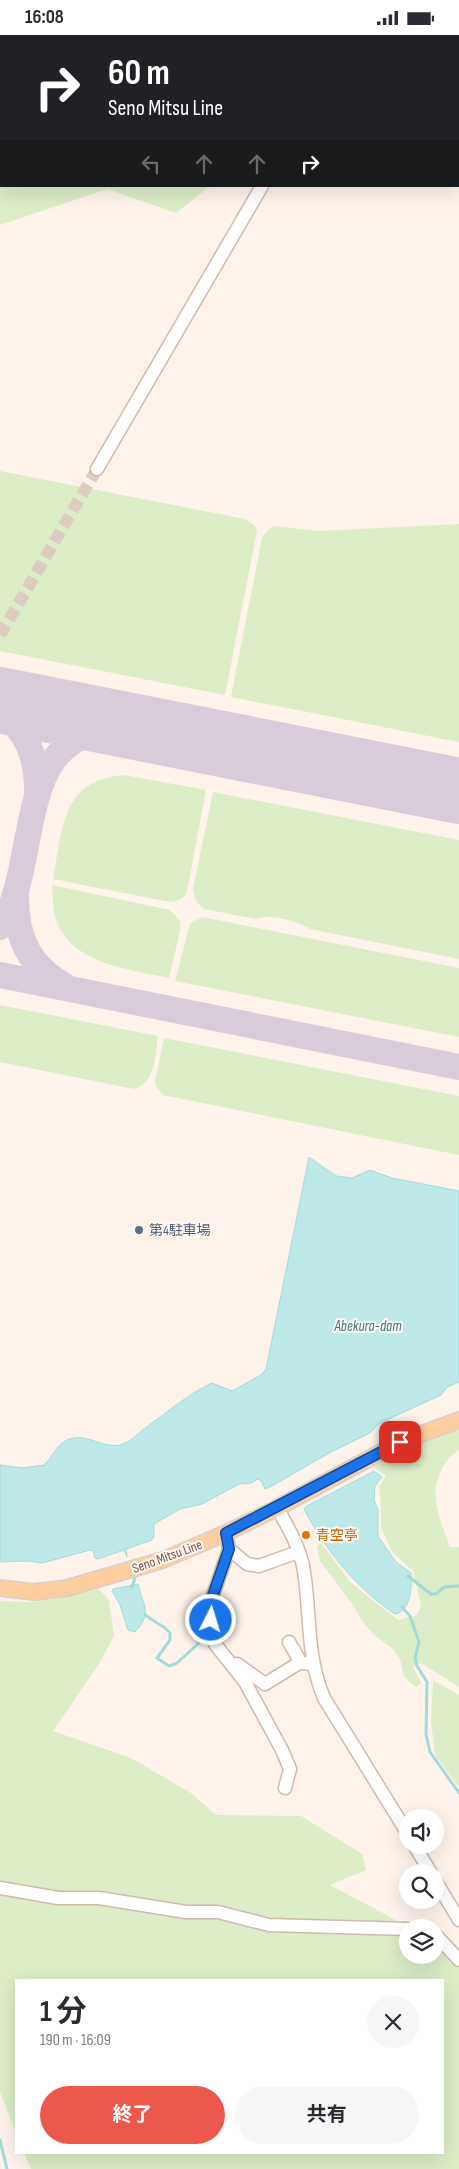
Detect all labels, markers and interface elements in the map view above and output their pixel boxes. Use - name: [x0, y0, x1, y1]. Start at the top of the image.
- text: 16:08: [25, 6, 64, 29]
- text: 60 m: [108, 52, 170, 95]
- icon: right: [25, 55, 90, 120]
- text: Seno Mitsu Line: [108, 95, 223, 122]
- icon: left: [137, 150, 165, 178]
- icon: ahead: [190, 150, 218, 178]
- icon: ahead: [243, 150, 271, 178]
- icon: right: [296, 150, 324, 178]
- place label: 第4駐車場: [149, 1222, 211, 1239]
- marker: 第4駐車場: [133, 1224, 145, 1236]
- water label: Abekura-dam: [333, 1317, 402, 1336]
- pin: [379, 1421, 421, 1463]
- icon: arrive: [386, 1428, 414, 1456]
- place label: 青空亭: [316, 1527, 358, 1544]
- marker: 青空亭: [300, 1529, 312, 1541]
- street label: Seno Mitsu Line: [130, 1536, 204, 1577]
- position arrow: [184, 1593, 236, 1645]
- map controls: [399, 1809, 444, 1964]
- button: sound: [399, 1809, 444, 1854]
- button: search: [399, 1864, 444, 1909]
- button: layers: [399, 1919, 444, 1964]
- text: 1 分: [40, 1994, 86, 2030]
- button: close: [367, 1996, 419, 2048]
- text: 190 m · 16:09: [40, 2031, 111, 2050]
- button: 終了: [40, 2086, 225, 2144]
- button: 共有: [235, 2086, 419, 2144]

